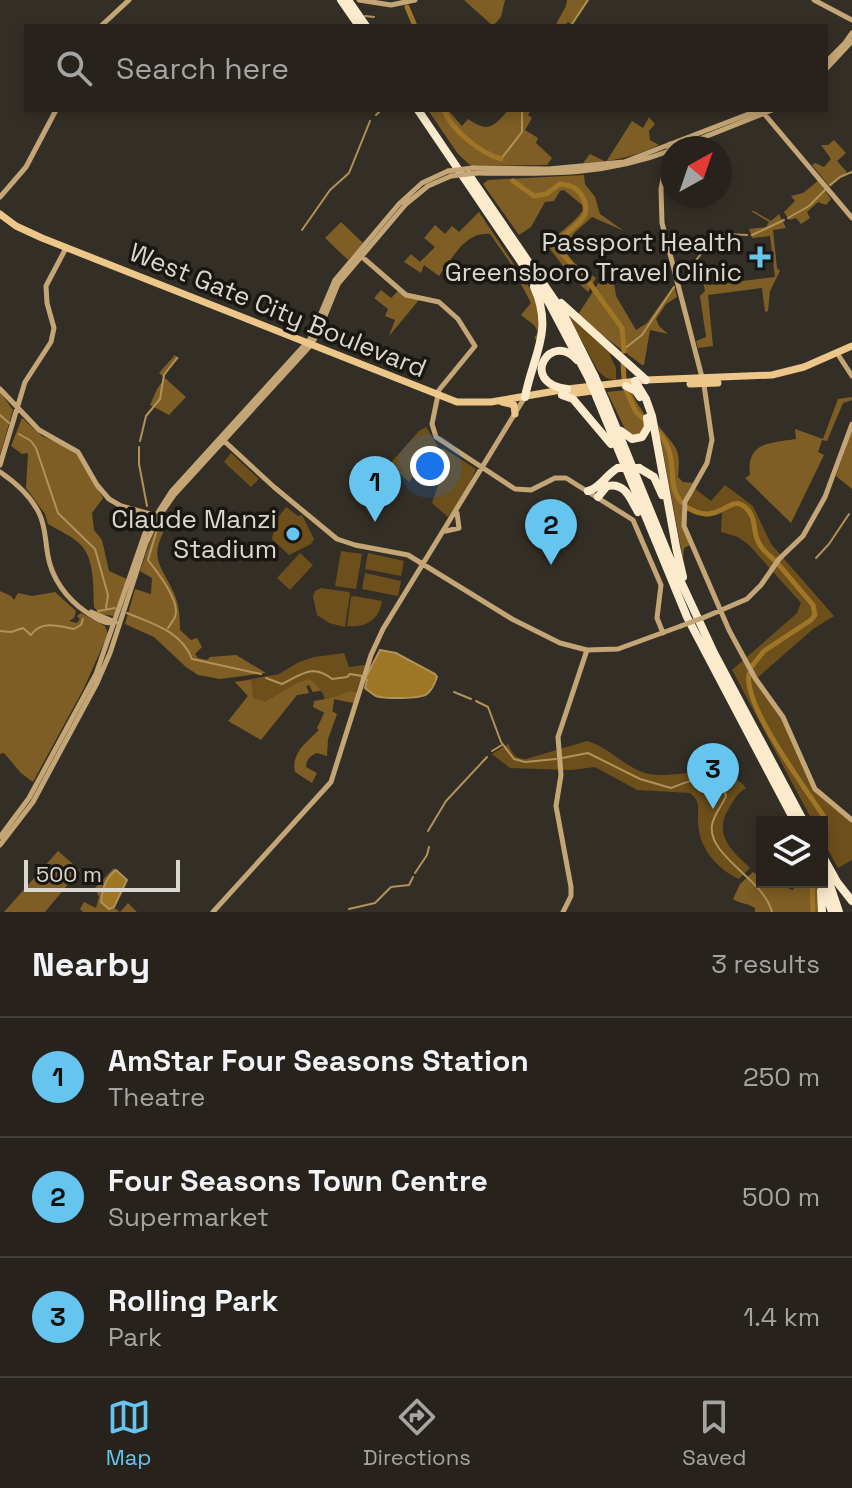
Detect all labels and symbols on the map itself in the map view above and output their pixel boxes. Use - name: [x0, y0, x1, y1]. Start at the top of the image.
- north arrow: [660, 136, 732, 208]
- place label: Passport Health Greensboro Travel Clinic: [445, 225, 742, 289]
- street label: West Gate City Boulevard: [125, 235, 431, 385]
- marker: Passport Health Greensboro Travel Clinic: [749, 246, 771, 268]
- your location: [410, 446, 450, 486]
- pin: 1: [349, 456, 401, 522]
- pin: 2: [525, 499, 577, 565]
- place label: Claude Manzi Stadium: [111, 502, 277, 566]
- marker: Claude Manzi Stadium: [284, 525, 302, 543]
- pin: 3: [687, 743, 739, 809]
- scale bar: [24, 856, 180, 892]

